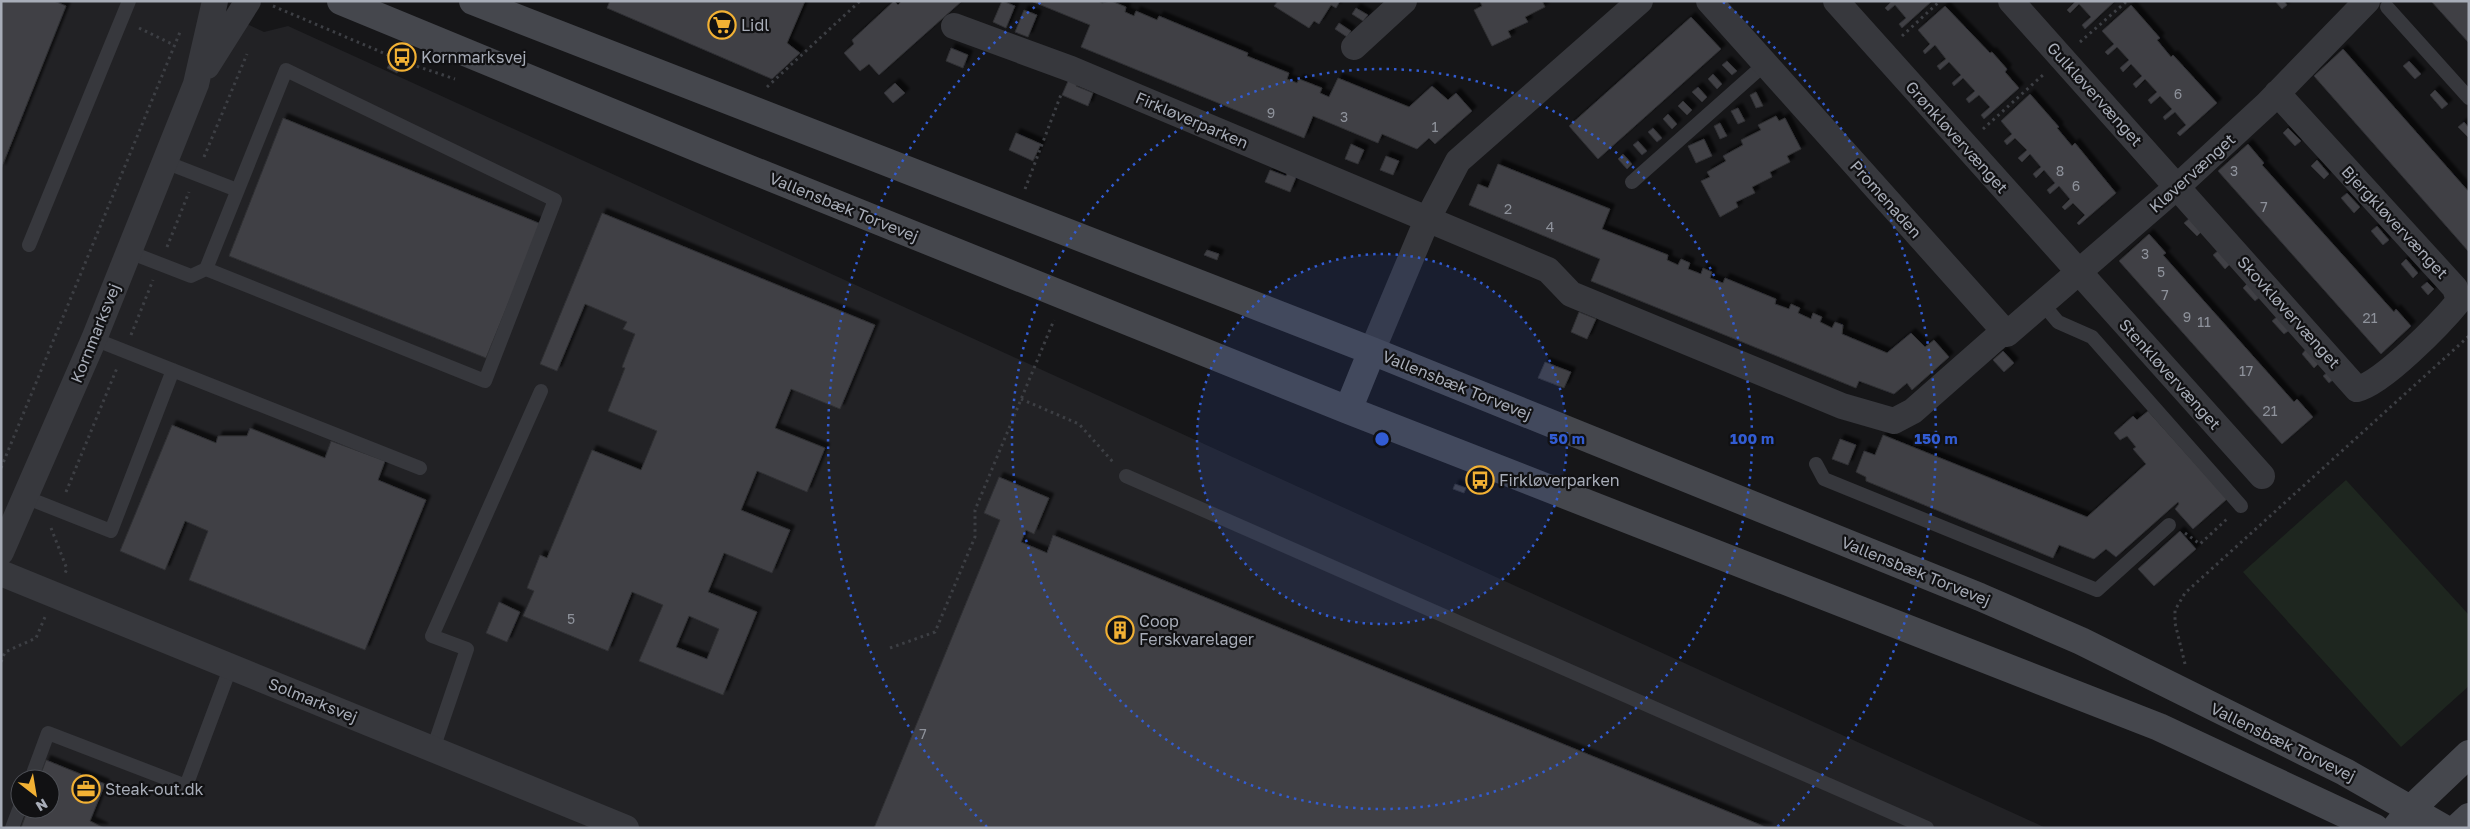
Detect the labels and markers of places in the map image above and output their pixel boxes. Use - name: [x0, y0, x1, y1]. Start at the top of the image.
- supermarket icon: Lidl: [707, 10, 737, 40]
- place label: Lidl: [741, 15, 769, 35]
- bus stop icon: Kornmarksvej: [387, 42, 417, 72]
- place label: Kornmarksvej: [421, 47, 527, 67]
- centre of rings: [1373, 430, 1391, 448]
- bus stop icon: Firkløverparken: [1465, 465, 1495, 495]
- place label: Firkløverparken: [1499, 470, 1620, 490]
- place label: Coop Ferskvarelager: [1139, 611, 1254, 649]
- building icon: Coop Ferskvarelager: [1105, 615, 1135, 645]
- office icon: Steak-out.dk: [71, 774, 101, 804]
- place label: Steak-out.dk: [105, 779, 204, 799]

